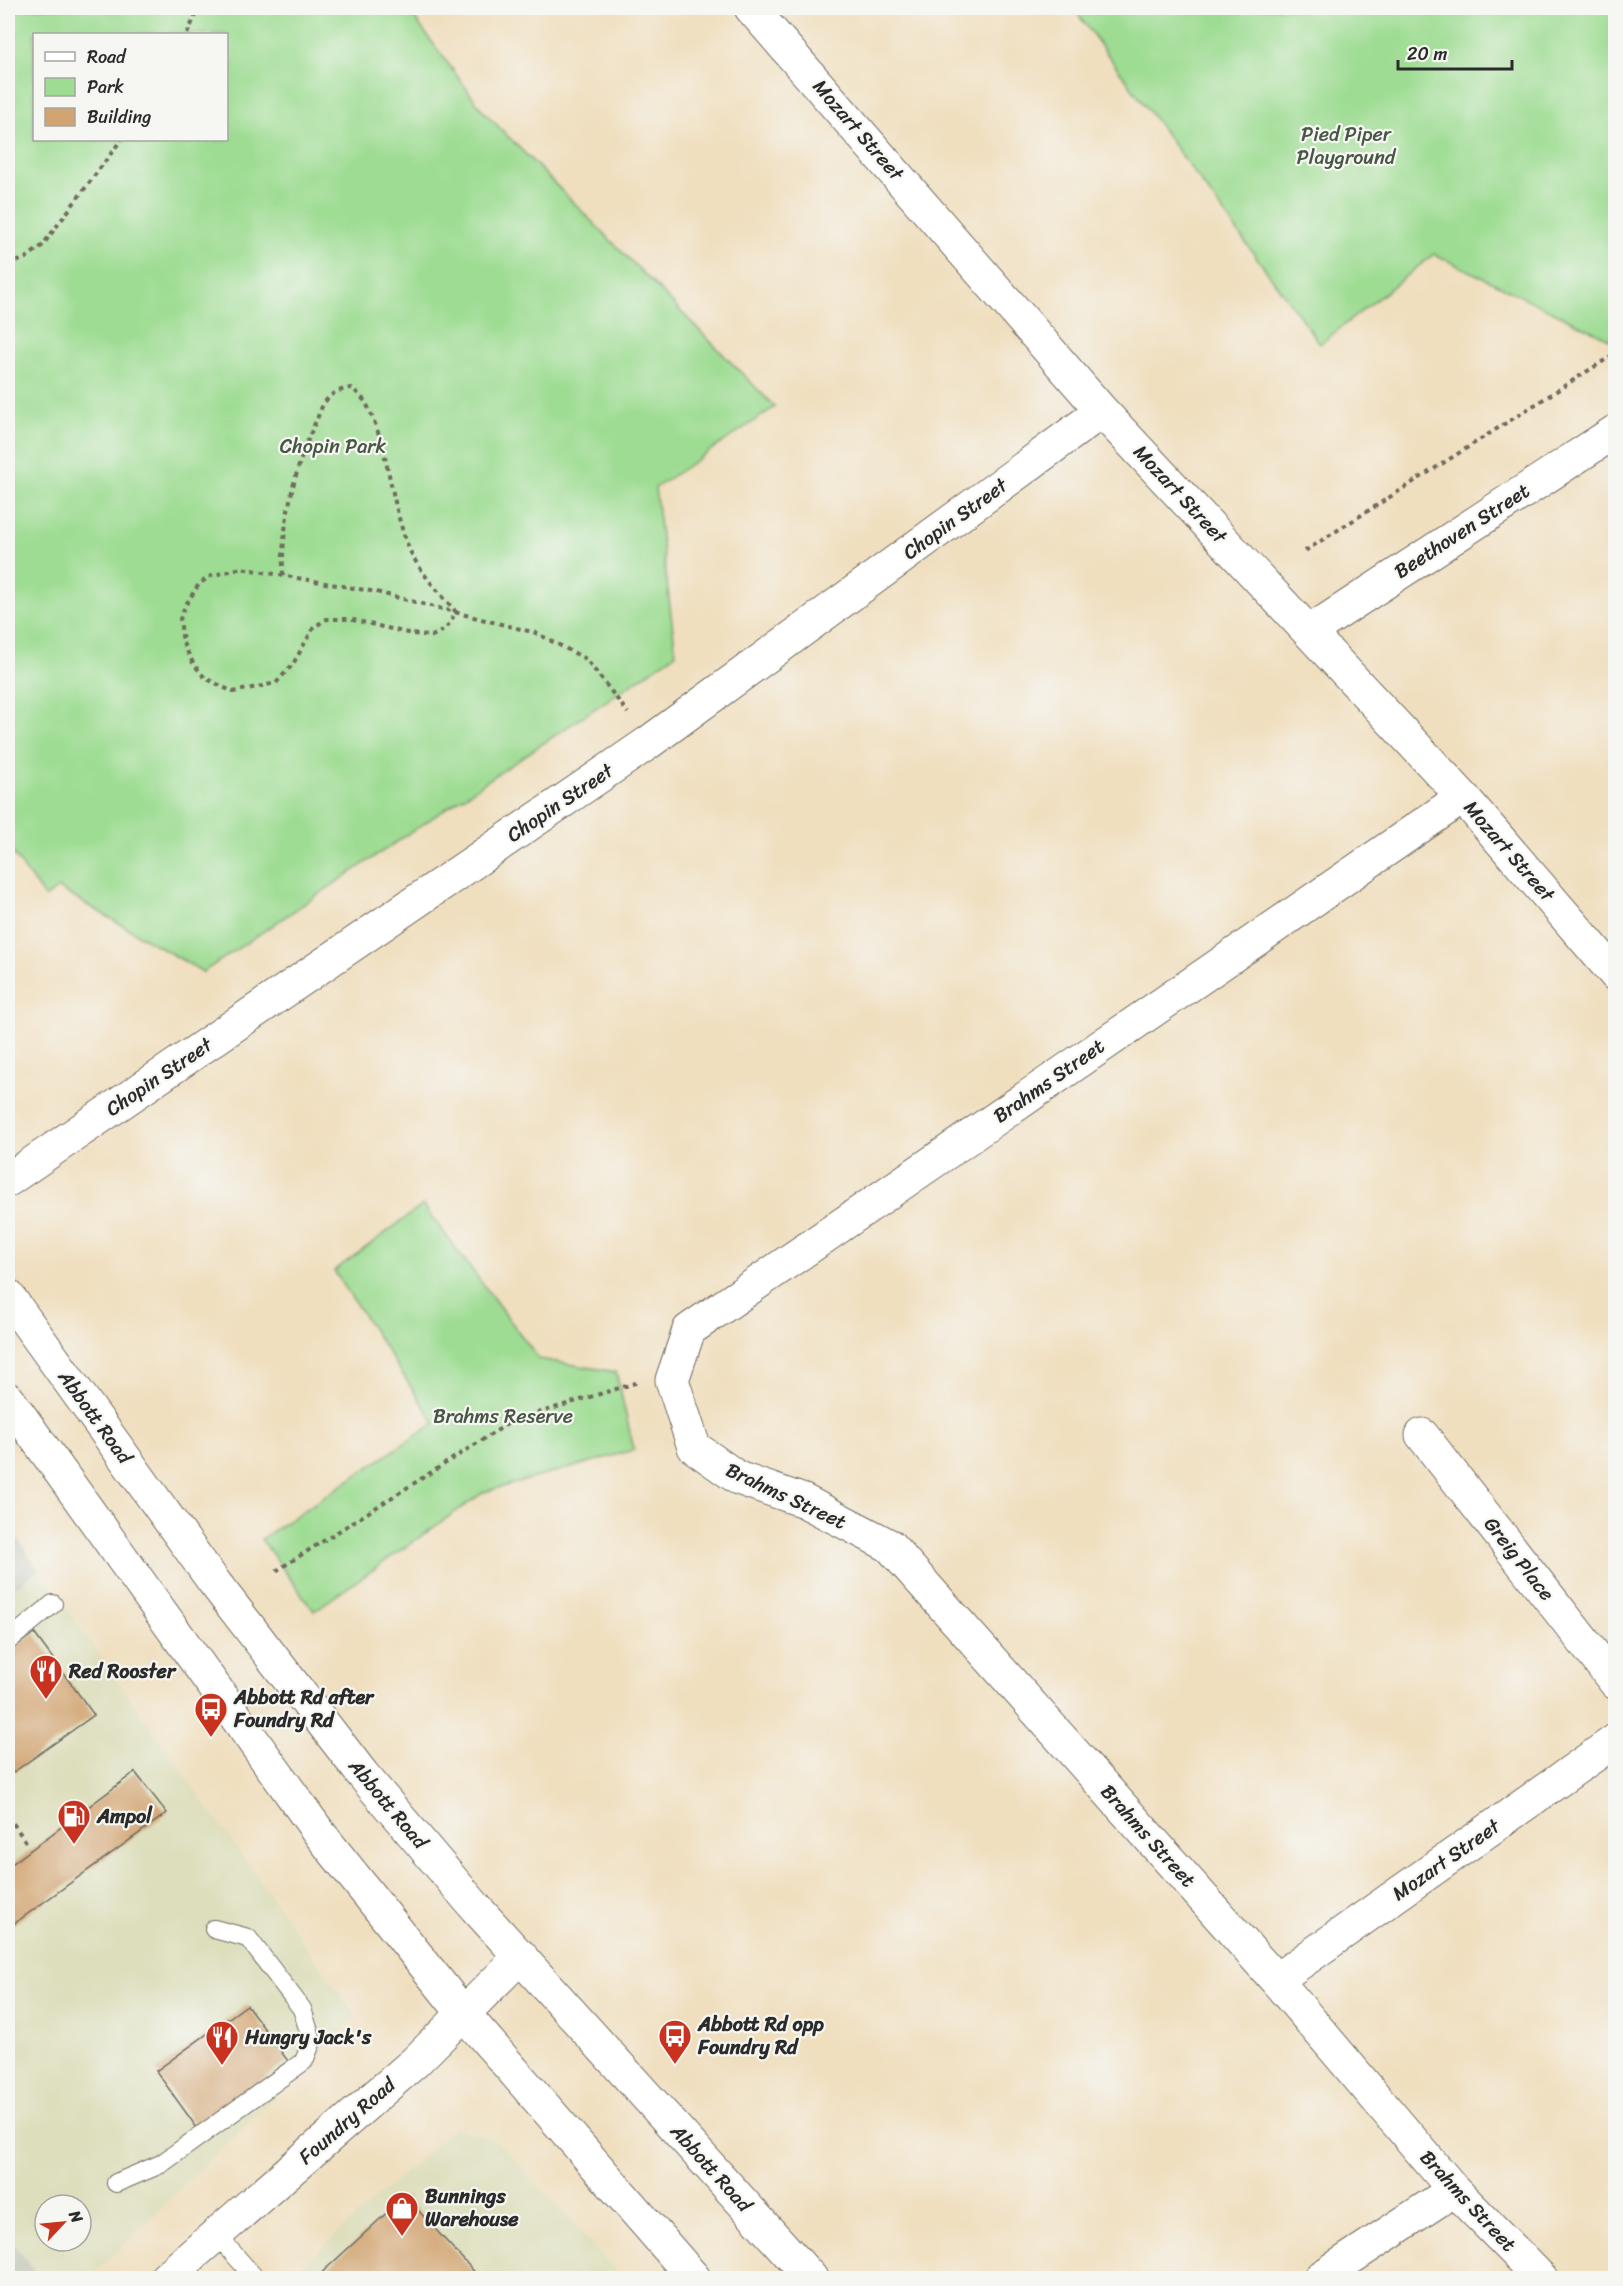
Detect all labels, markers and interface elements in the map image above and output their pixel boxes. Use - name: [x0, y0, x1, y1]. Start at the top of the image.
- legend: [33, 33, 228, 141]
- scale bar: [1398, 33, 1512, 71]
- text: 20 m: [1407, 38, 1447, 70]
- text: Road: [87, 41, 127, 73]
- text: Park: [87, 71, 124, 103]
- street label: Mozart Street: [804, 71, 913, 190]
- text: Building: [87, 101, 151, 133]
- park label: Pied Piper Playground: [1297, 117, 1397, 175]
- park label: Chopin Park: [280, 429, 387, 464]
- street label: Mozart Street: [1124, 436, 1236, 553]
- street label: Chopin Street: [895, 468, 1016, 569]
- street label: Beethoven Street: [1387, 474, 1537, 588]
- street label: Chopin Street: [499, 754, 621, 852]
- street label: Mozart Street: [1455, 792, 1564, 911]
- street label: Chopin Street: [98, 1028, 220, 1126]
- street label: Brahms Street: [986, 1029, 1112, 1133]
- street label: Abbott Road: [48, 1362, 142, 1473]
- park label: Brahms Reserve: [433, 1399, 573, 1434]
- street label: Brahms Street: [720, 1453, 852, 1539]
- street label: Greig Place: [1475, 1509, 1563, 1609]
- restaurant icon: Red Rooster: [28, 1653, 64, 1700]
- place label: Red Rooster: [68, 1654, 177, 1689]
- place label: Abbott Rd after Foundry Rd: [233, 1680, 375, 1738]
- bus stop icon: Abbott Rd after Foundry Rd: [193, 1691, 229, 1738]
- street label: Abbott Road: [339, 1750, 438, 1858]
- street label: Brahms Street: [1092, 1776, 1205, 1896]
- fuel station icon: Ampol: [56, 1798, 92, 1845]
- place label: Ampol: [96, 1799, 153, 1834]
- street label: Mozart Street: [1385, 1809, 1508, 1910]
- place label: Abbott Rd opp Foundry Rd: [697, 2007, 824, 2065]
- bus stop icon: Abbott Rd opp Foundry Rd: [657, 2018, 693, 2065]
- restaurant icon: Hungry Jack's: [204, 2019, 240, 2066]
- place label: Hungry Jack's: [244, 2020, 372, 2055]
- street label: Foundry Road: [290, 2068, 405, 2173]
- street label: Abbott Road: [661, 2115, 762, 2221]
- street label: Brahms Street: [1411, 2142, 1525, 2261]
- place label: Bunnings Warehouse: [425, 2179, 519, 2237]
- shop icon: Bunnings Warehouse: [384, 2190, 420, 2237]
- north arrow: [33, 2193, 93, 2253]
- text: N: [60, 2204, 92, 2229]

